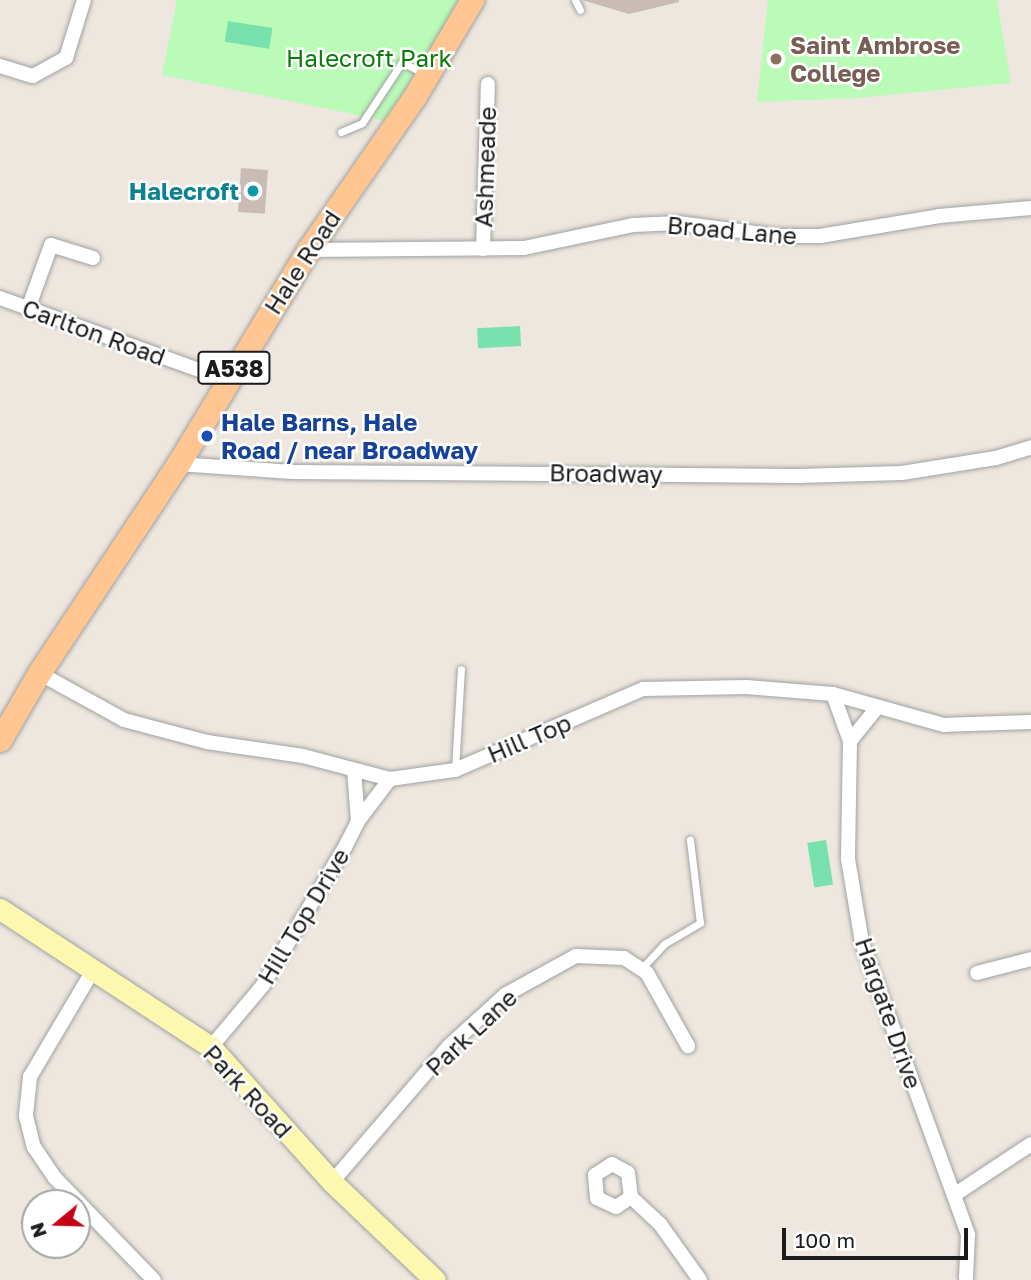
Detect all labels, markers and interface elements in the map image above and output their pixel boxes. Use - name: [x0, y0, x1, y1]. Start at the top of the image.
- place label: Saint Ambrose College: [790, 31, 960, 87]
- park label: Halecroft Park: [286, 44, 452, 72]
- marker: Saint Ambrose College: [768, 51, 784, 67]
- street label: Ashmeade: [469, 106, 501, 228]
- place label: Halecroft: [129, 177, 239, 205]
- marker: Halecroft: [245, 183, 261, 199]
- street label: Hale Road: [258, 205, 346, 319]
- street label: Broad Lane: [666, 210, 798, 250]
- street label: Carlton Road: [19, 293, 169, 371]
- road number: A538: [197, 348, 271, 388]
- place label: Hale Barns, Hale Road / near Broadway: [221, 408, 478, 464]
- marker: Hale Barns, Hale Road / near Broadway: [199, 428, 215, 444]
- street label: Broadway: [549, 458, 663, 488]
- street label: Hill Top: [483, 708, 575, 768]
- street label: Hill Top Drive: [251, 843, 355, 989]
- street label: Hargate Drive: [850, 934, 928, 1092]
- street label: Park Lane: [419, 983, 523, 1081]
- street label: Park Road: [198, 1038, 298, 1144]
- north arrow: [21, 1189, 91, 1259]
- scale bar: [786, 1214, 972, 1258]
- text: N: [24, 1220, 51, 1241]
- text: 100 m: [795, 1227, 855, 1253]

